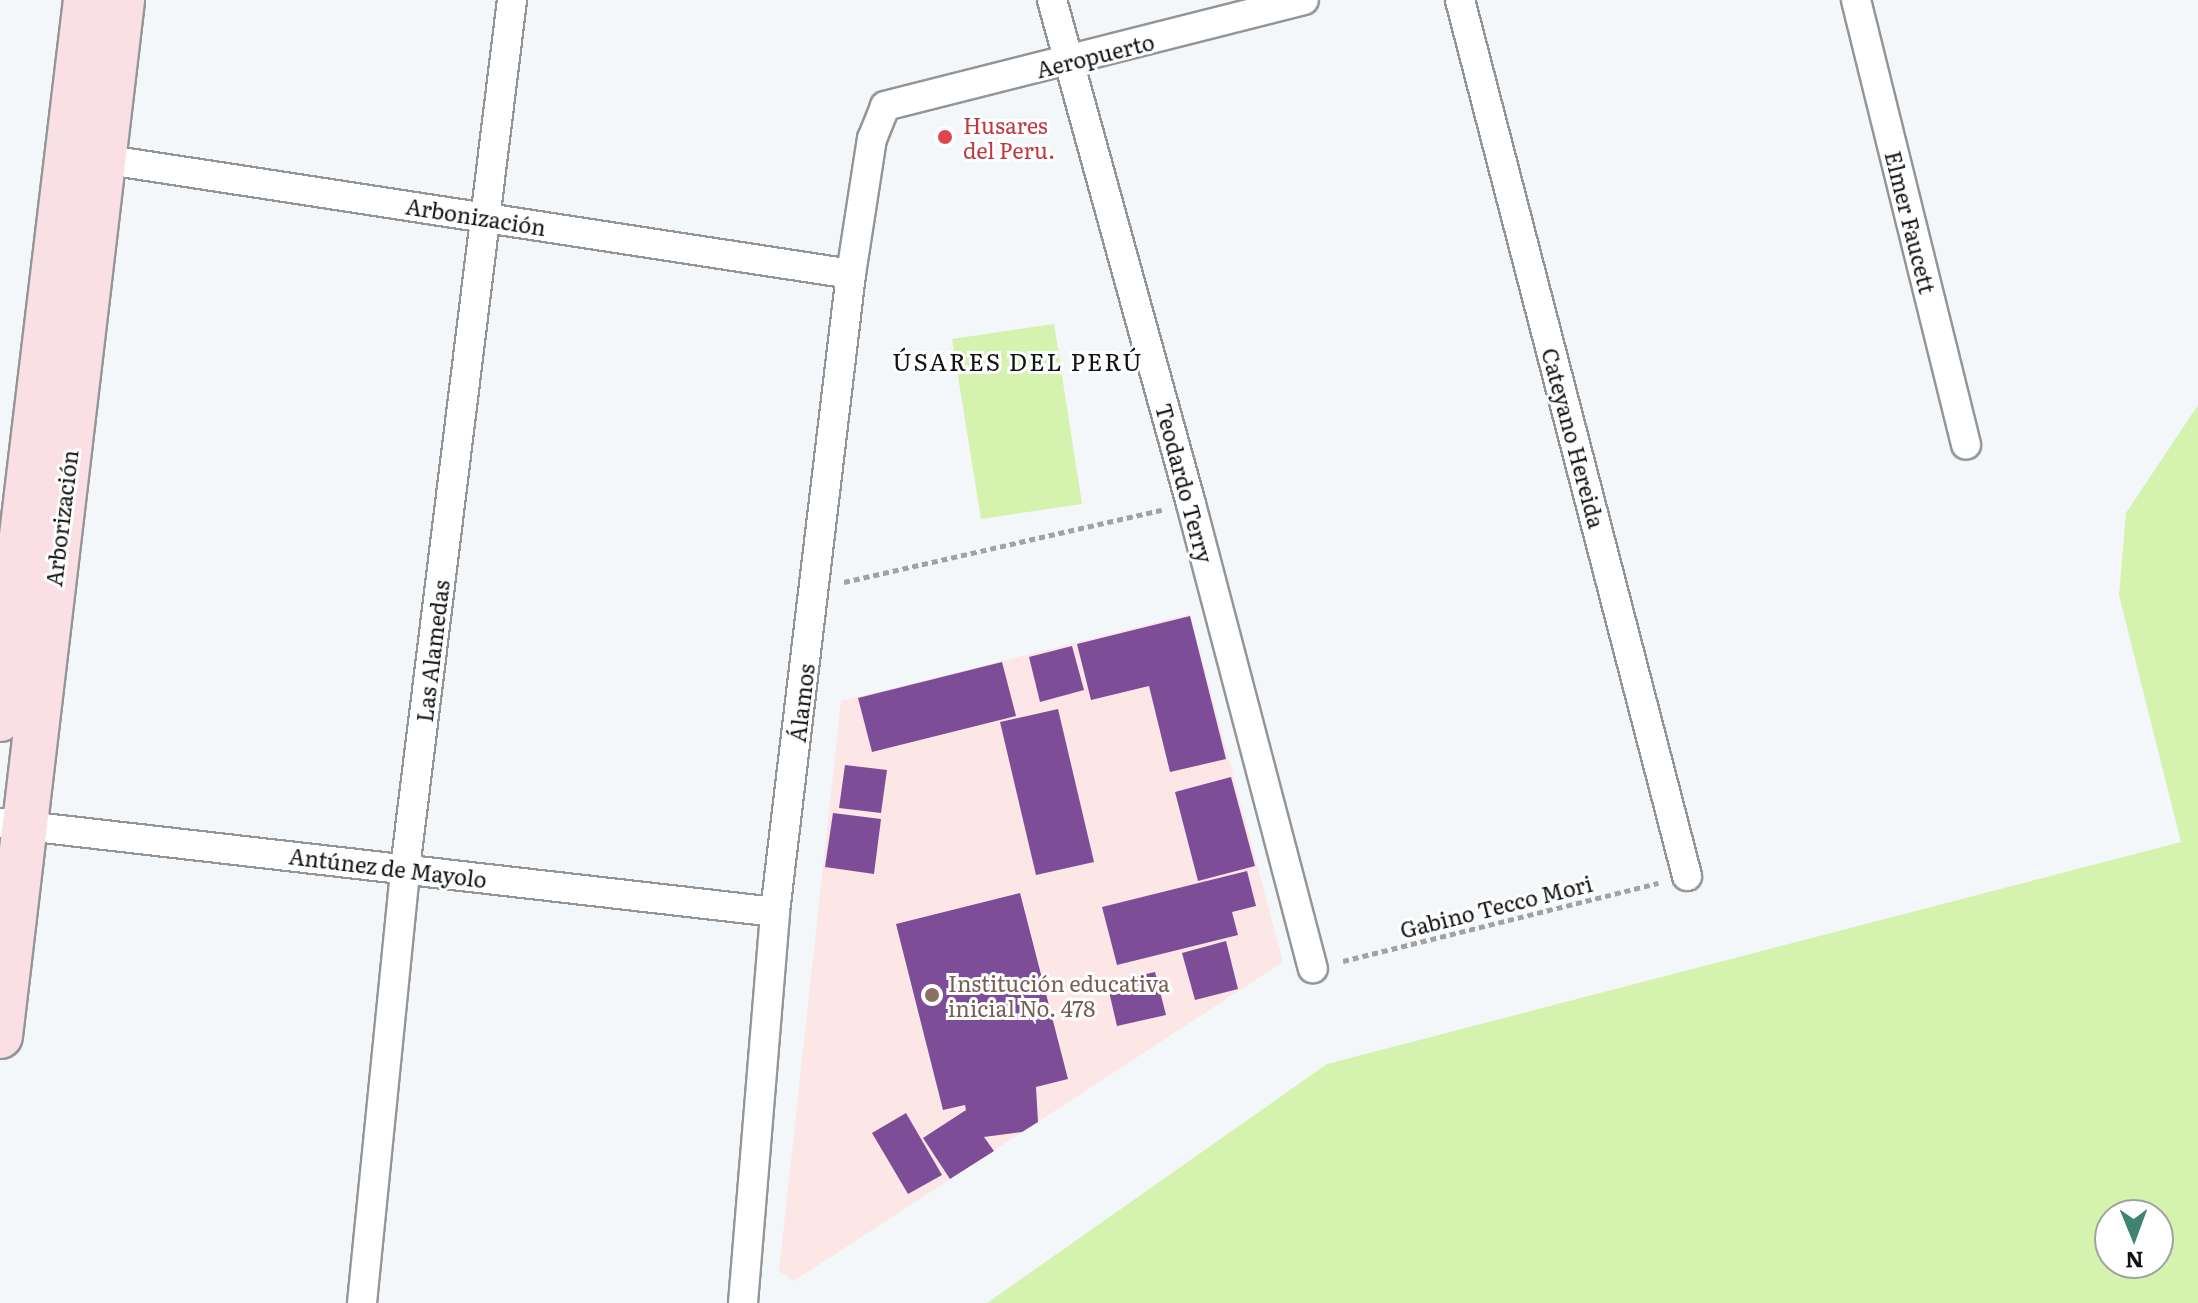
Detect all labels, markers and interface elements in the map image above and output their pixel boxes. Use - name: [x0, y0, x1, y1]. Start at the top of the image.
- street label: Aeropuerto: [1033, 28, 1157, 82]
- place label: Husares del Peru.: [963, 111, 1055, 162]
- marker: Husares del Peru.: [934, 126, 956, 148]
- street label: Elmer Faucett: [1881, 148, 1941, 296]
- street label: Arbonización: [404, 192, 548, 240]
- street label: Cateyano Hereida: [1537, 345, 1611, 531]
- district label: ÚSARES DEL PERÚ: [892, 347, 1144, 375]
- street label: Teodardo Terry: [1151, 400, 1219, 566]
- street label: Arborización: [40, 448, 82, 588]
- street label: Las Alamedas: [410, 579, 454, 723]
- street label: Álamos: [783, 662, 819, 744]
- street label: Antúnez de Mayolo: [288, 842, 488, 892]
- street label: Gabino Tecco Mori: [1397, 869, 1595, 943]
- place label: Institución educativa inicial No. 478: [948, 969, 1170, 1020]
- marker: Institución educativa inicial No. 478: [923, 986, 941, 1004]
- north arrow: [2094, 1199, 2174, 1279]
- text: N: [2125, 1245, 2144, 1278]

